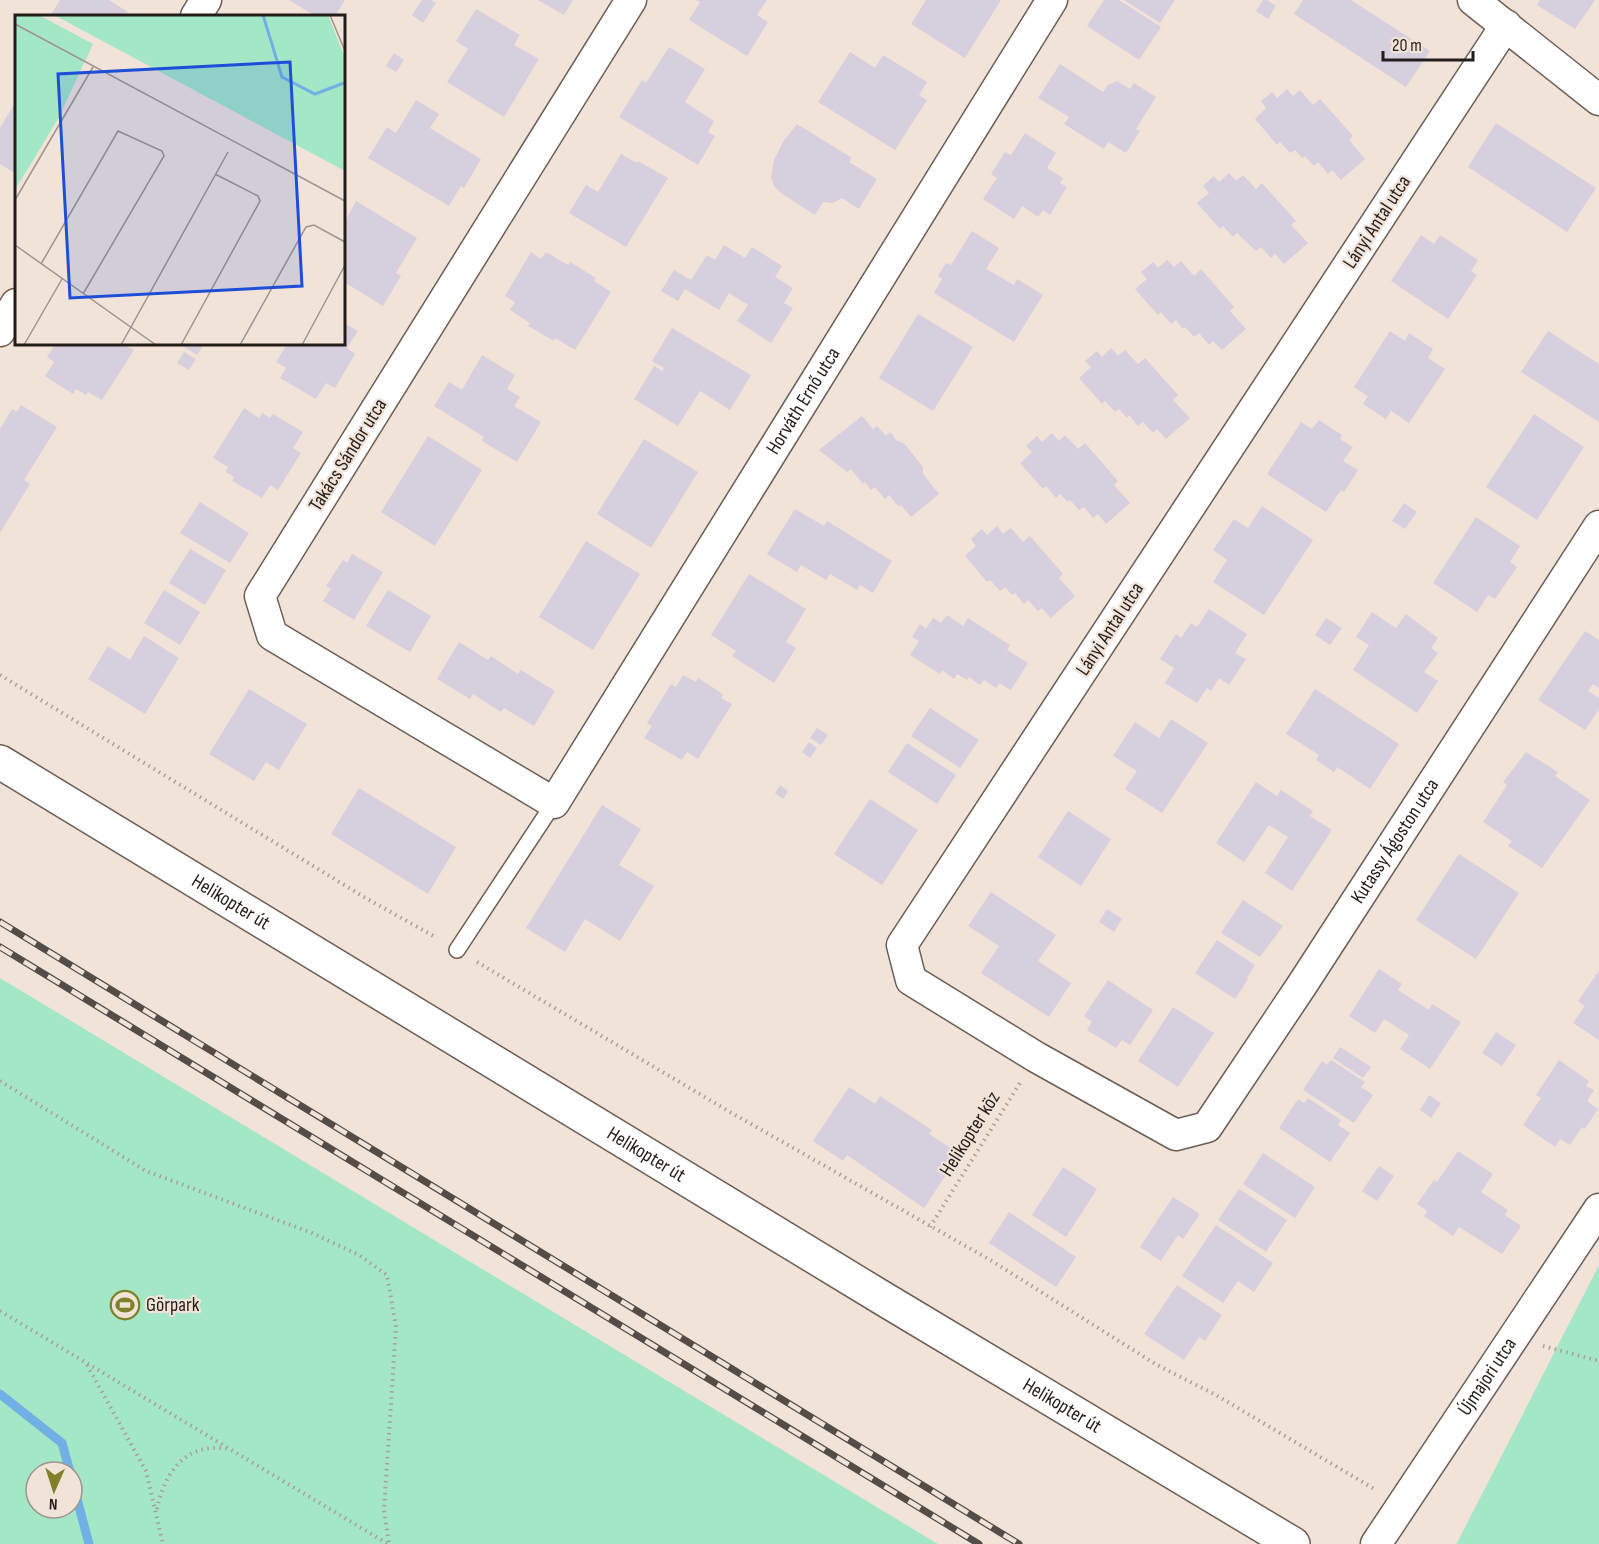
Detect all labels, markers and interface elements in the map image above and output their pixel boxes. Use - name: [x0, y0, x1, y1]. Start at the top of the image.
- inset map: [15, 15, 345, 345]
- scale bar: [1383, 24, 1473, 62]
- text: 20 m: [1392, 35, 1422, 56]
- street label: Lányi Antal utca: [1338, 171, 1416, 273]
- street label: Horváth Ernő utca: [761, 343, 845, 459]
- street label: Takács Sándor utca: [304, 394, 392, 516]
- street label: Lányi Antal utca: [1071, 578, 1149, 680]
- street label: Kutassy Ágoston utca: [1346, 774, 1444, 908]
- street label: Helikopter út: [187, 869, 274, 935]
- street label: Helikopter köz: [935, 1087, 1005, 1181]
- street label: Helikopter út: [603, 1122, 690, 1187]
- sports icon: Görpark: [109, 1289, 141, 1321]
- place label: Görpark: [146, 1293, 200, 1317]
- street label: Újmajori utca: [1453, 1333, 1522, 1420]
- street label: Helikopter út: [1018, 1373, 1106, 1438]
- north arrow: [24, 1460, 84, 1520]
- text: N: [49, 1494, 58, 1513]

